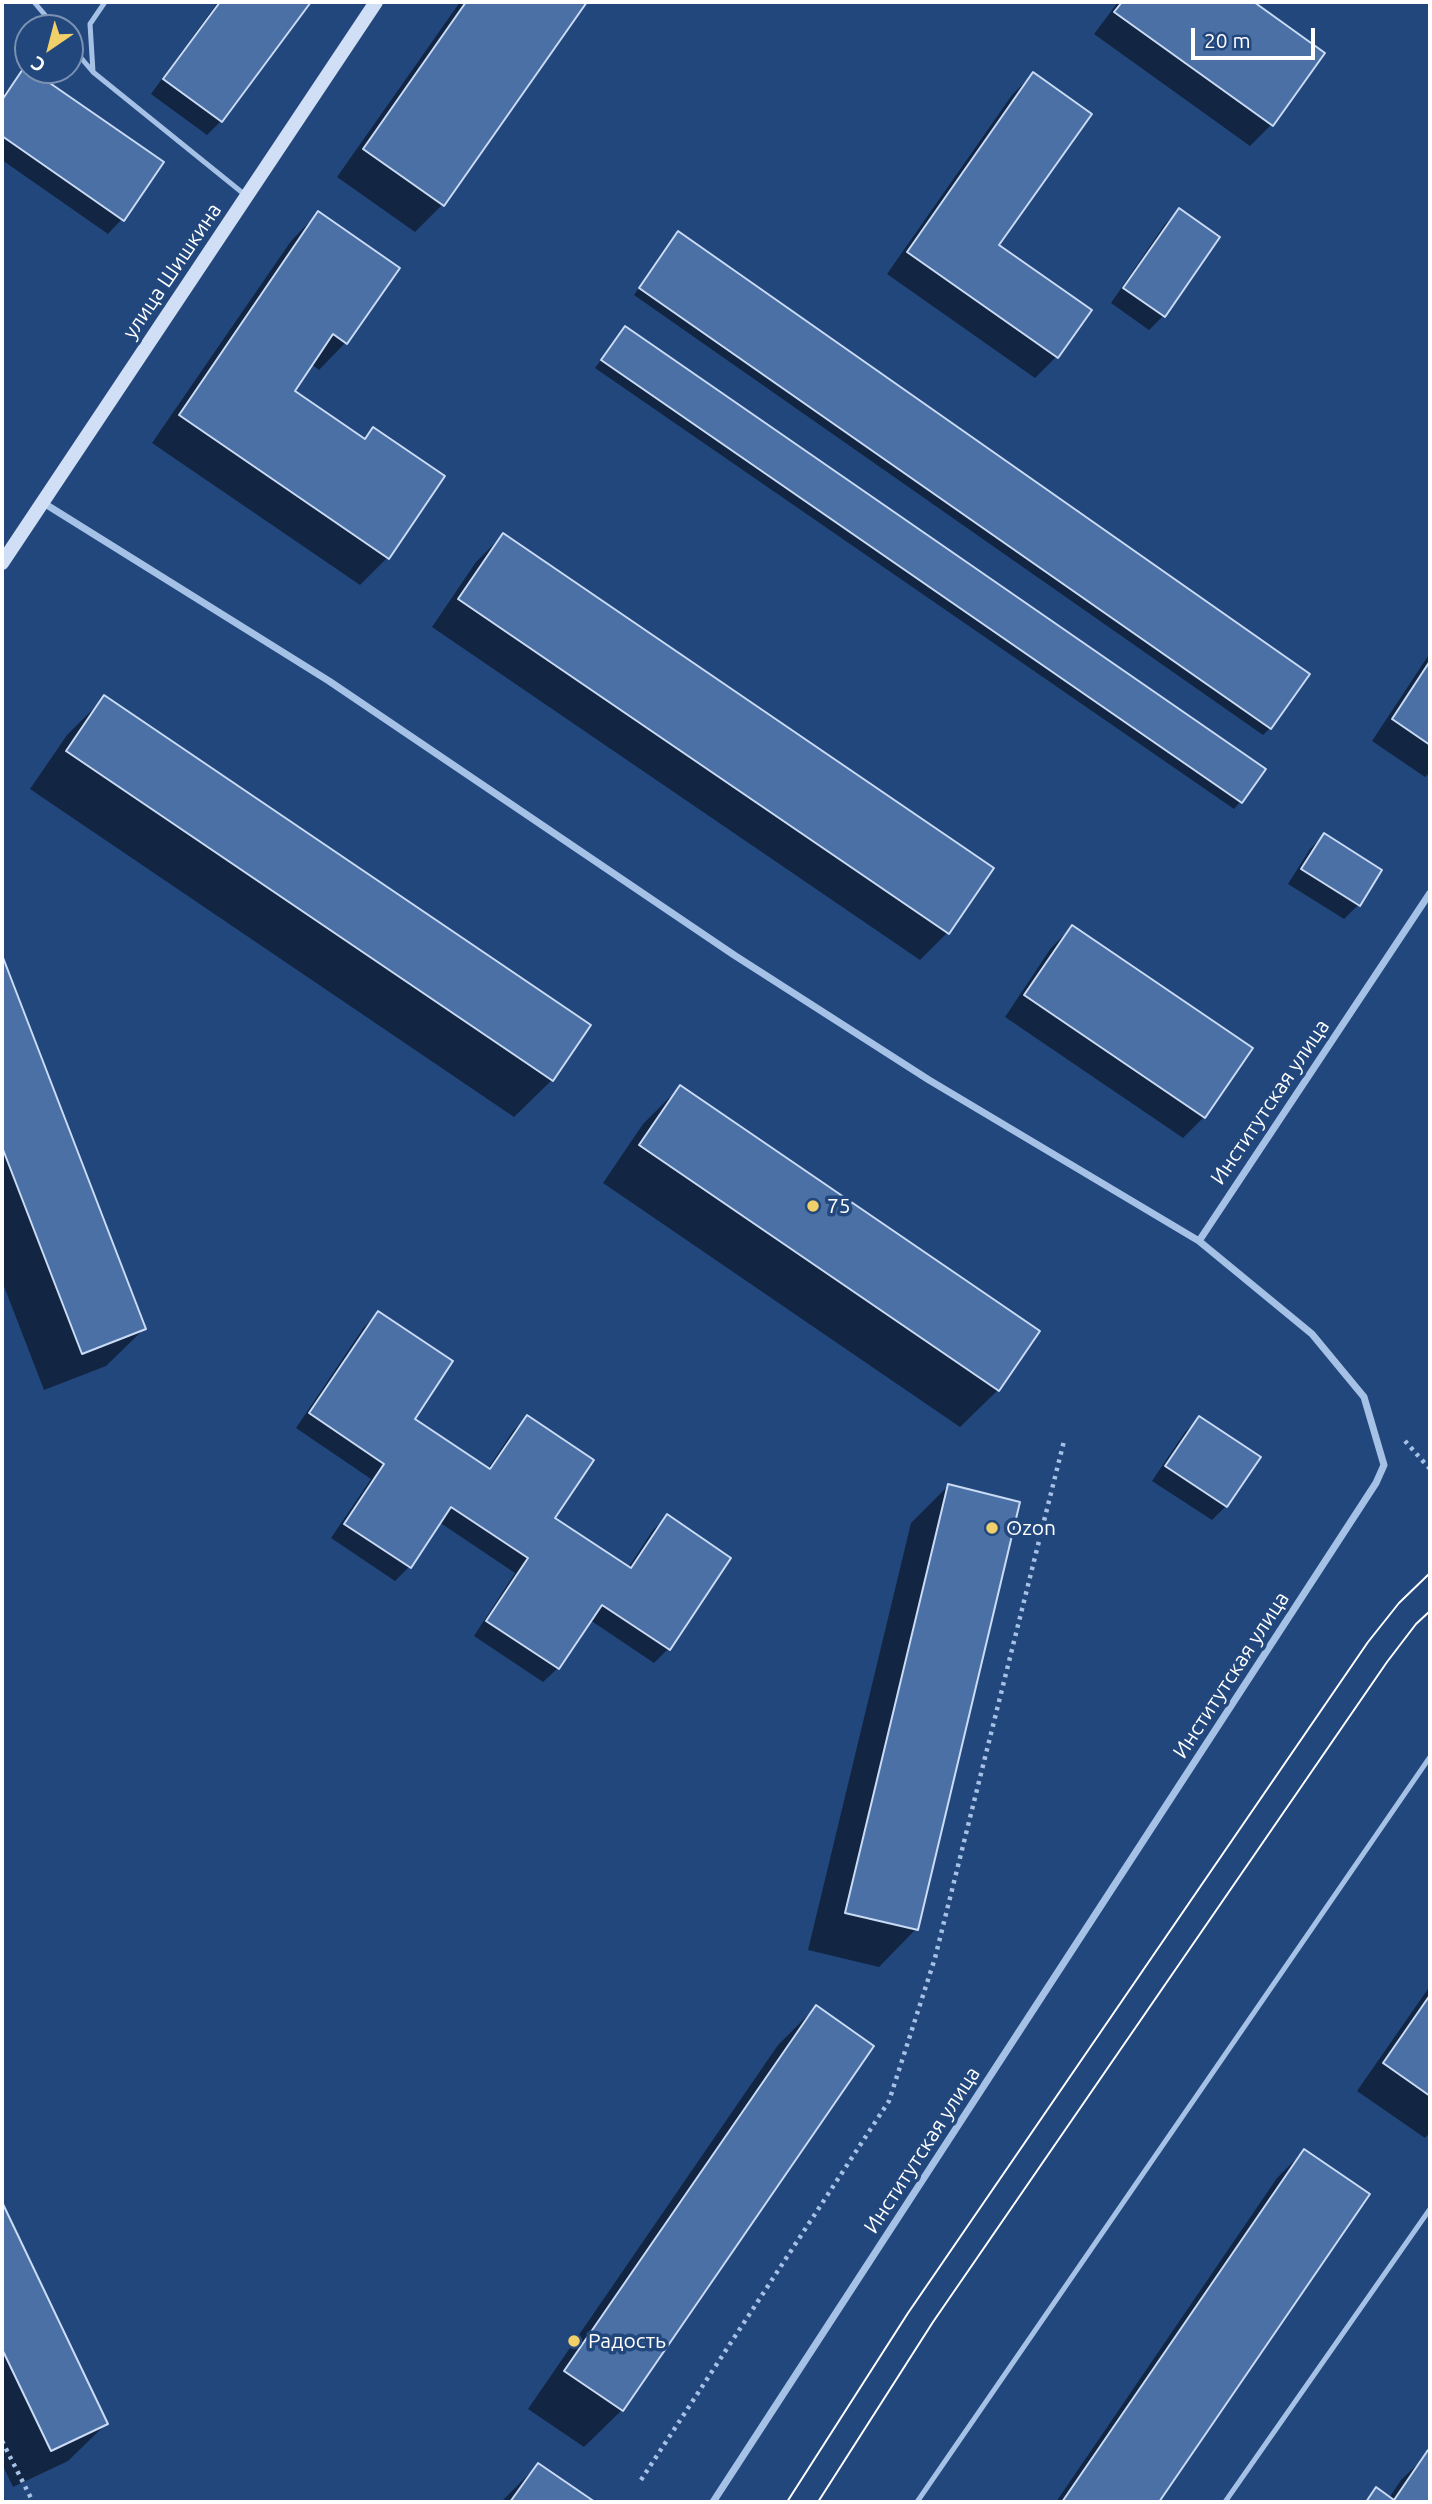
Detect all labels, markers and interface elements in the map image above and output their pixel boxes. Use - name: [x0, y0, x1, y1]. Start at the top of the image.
- north arrow: [14, 14, 84, 84]
- scale bar: [1194, 14, 1318, 58]
- text: 20 m: [1204, 28, 1251, 52]
- text: С: [27, 52, 49, 77]
- street label: улица Шишкина: [117, 198, 227, 344]
- street label: Институтская улица: [1205, 1015, 1335, 1189]
- place label: 75: [827, 1193, 851, 1219]
- marker: 75: [805, 1198, 821, 1214]
- place label: Ozon: [1006, 1515, 1056, 1541]
- marker: Ozon: [984, 1520, 1000, 1536]
- street label: Институтская улица: [1168, 1587, 1294, 1763]
- street label: Институтская улица: [859, 2062, 985, 2238]
- place label: Радость: [588, 2328, 666, 2354]
- marker: Радость: [566, 2333, 582, 2349]

